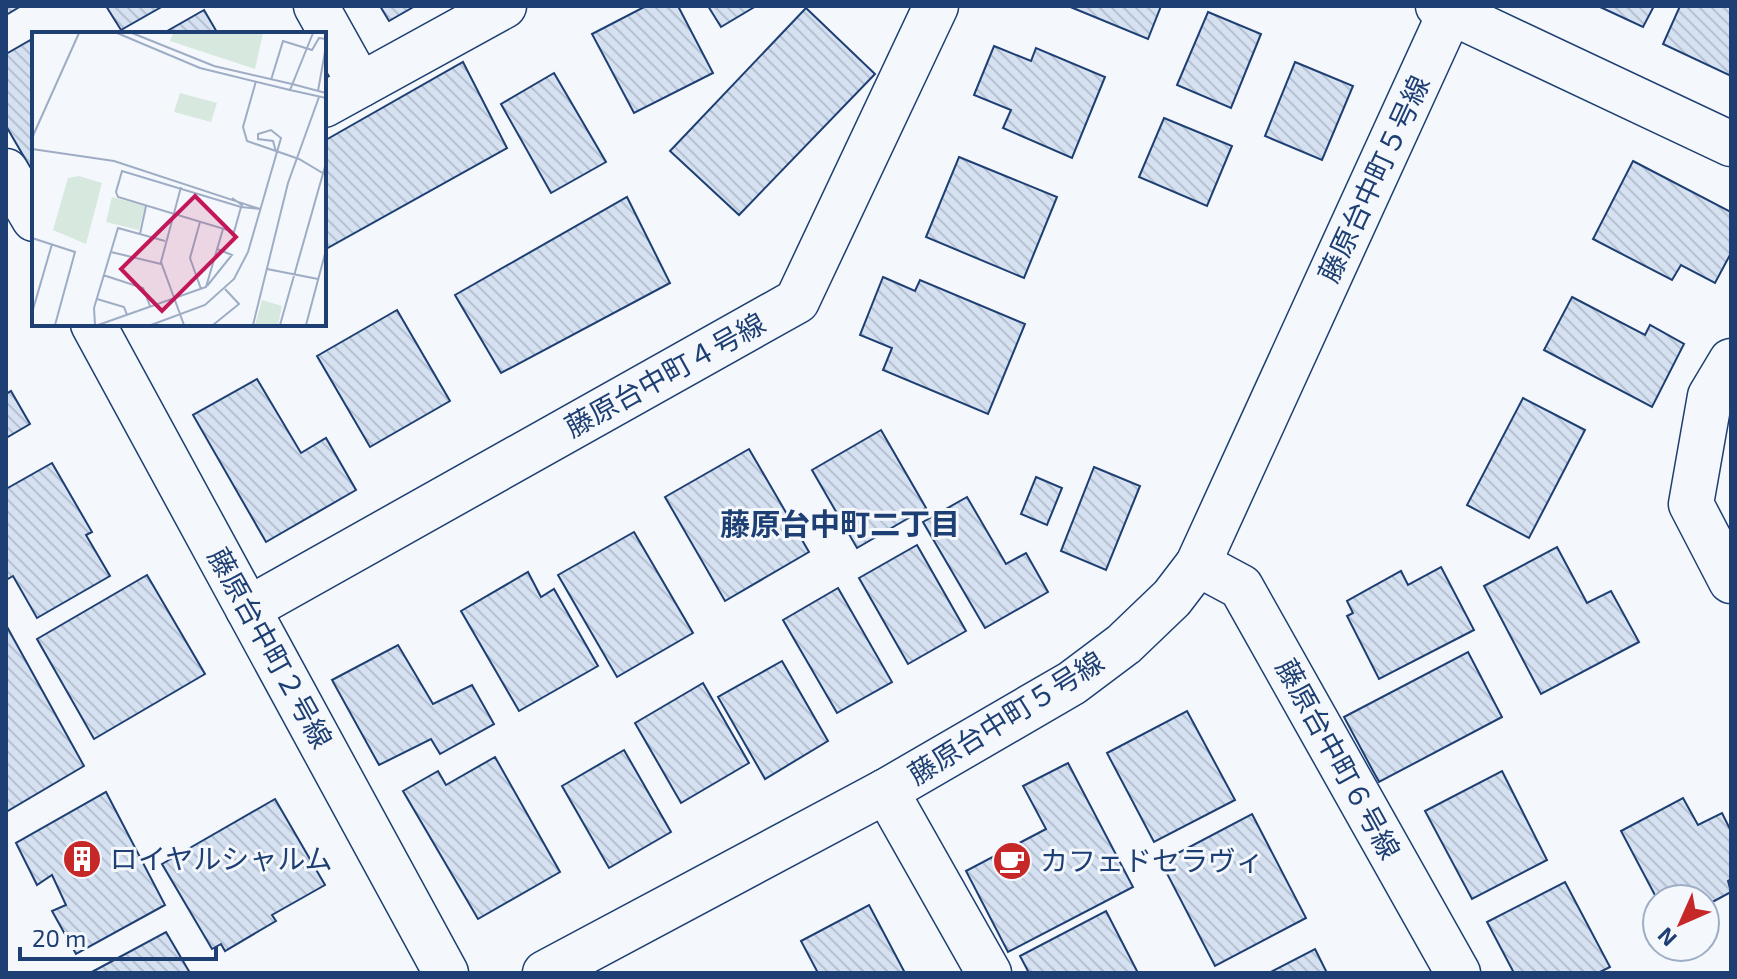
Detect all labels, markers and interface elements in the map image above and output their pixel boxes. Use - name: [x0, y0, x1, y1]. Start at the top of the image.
- inset map: [32, 32, 326, 326]
- street label: 藤原台中町５号線: [1310, 70, 1436, 287]
- street label: 藤原台中町４号線: [558, 305, 771, 443]
- district label: 藤原台中町二丁目: [720, 505, 960, 541]
- street label: 藤原台中町２号線: [202, 541, 340, 754]
- street label: 藤原台中町５号線: [901, 643, 1109, 791]
- street label: 藤原台中町６号線: [1270, 652, 1408, 865]
- building icon: ロイヤルシャルム: [61, 838, 103, 880]
- cafe icon: カフェドセラヴィ: [991, 840, 1033, 882]
- place label: ロイヤルシャルム: [110, 841, 333, 875]
- place label: カフェドセラヴィ: [1040, 843, 1264, 877]
- north arrow: [1641, 883, 1721, 963]
- scale bar: [20, 911, 216, 961]
- text: 20 m: [32, 923, 86, 952]
- text: N: [1651, 923, 1681, 953]

